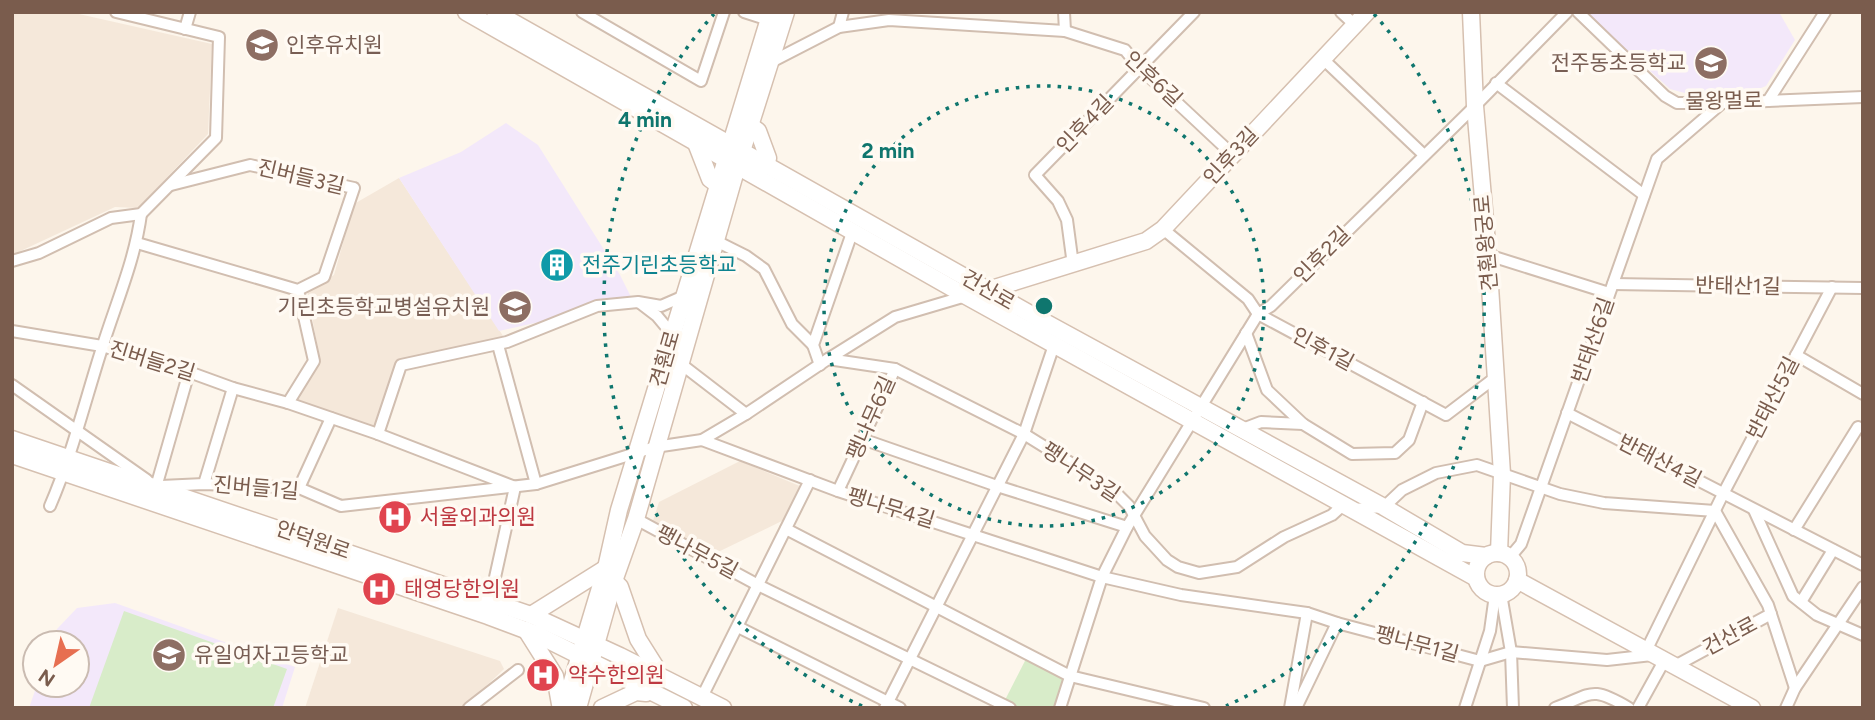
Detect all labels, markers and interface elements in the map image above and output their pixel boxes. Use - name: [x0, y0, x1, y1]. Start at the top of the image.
- school or university icon: 인후유치원: [243, 26, 281, 64]
- place label: 인후유치원: [286, 32, 383, 57]
- school or university icon: 전주동초등학교: [1692, 44, 1730, 82]
- street label: 인후6길: [1119, 46, 1187, 112]
- place label: 전주동초등학교: [1551, 50, 1686, 75]
- street label: 물왕멀로: [1685, 87, 1763, 114]
- street label: 인후4길: [1051, 89, 1118, 158]
- text: 4 min: [618, 107, 672, 132]
- street label: 인후3길: [1198, 122, 1263, 190]
- text: 2 min: [862, 138, 914, 163]
- street label: 진버들3길: [255, 154, 347, 199]
- street label: 견훤왕궁로: [1469, 194, 1502, 292]
- street label: 인후2길: [1288, 221, 1355, 288]
- building icon: 전주기린초등학교: [538, 246, 576, 284]
- place label: 전주기린초등학교: [582, 252, 737, 277]
- street label: 건산로: [957, 264, 1020, 315]
- street label: 반태산1길: [1695, 272, 1781, 299]
- school or university icon: 기린초등학교병설유치원: [496, 288, 534, 326]
- place label: 기린초등학교병설유치원: [277, 294, 490, 319]
- centre of rings: [1032, 294, 1056, 318]
- street label: 반태산6길: [1566, 294, 1619, 386]
- street label: 인후1길: [1288, 322, 1359, 375]
- street label: 견훤로: [645, 328, 685, 390]
- street label: 진버들2길: [106, 336, 198, 385]
- street label: 반태산5길: [1741, 352, 1804, 443]
- street label: 팽나무6길: [841, 372, 900, 464]
- street label: 반태산4길: [1614, 429, 1706, 492]
- street label: 팽나무3길: [1038, 436, 1125, 507]
- street label: 진버들1길: [212, 471, 300, 504]
- street label: 팽나무4길: [844, 482, 938, 533]
- hospital icon: 서울외과의원: [376, 498, 414, 536]
- place label: 서울외과의원: [420, 504, 536, 529]
- street label: 안덕원로: [273, 515, 354, 564]
- street label: 팽나무5길: [652, 520, 743, 584]
- hospital icon: 태영당한의원: [360, 570, 398, 608]
- place label: 태영당한의원: [404, 576, 520, 601]
- street label: 건산로: [1698, 611, 1761, 660]
- street label: 팽나무1길: [1372, 620, 1462, 667]
- north arrow: [21, 629, 91, 699]
- school or university icon: 유일여자고등학교: [150, 636, 188, 674]
- place label: 유일여자고등학교: [194, 642, 349, 667]
- hospital icon: 약수한의원: [524, 656, 562, 694]
- place label: 약수한의원: [568, 662, 665, 687]
- text: N: [34, 664, 59, 691]

